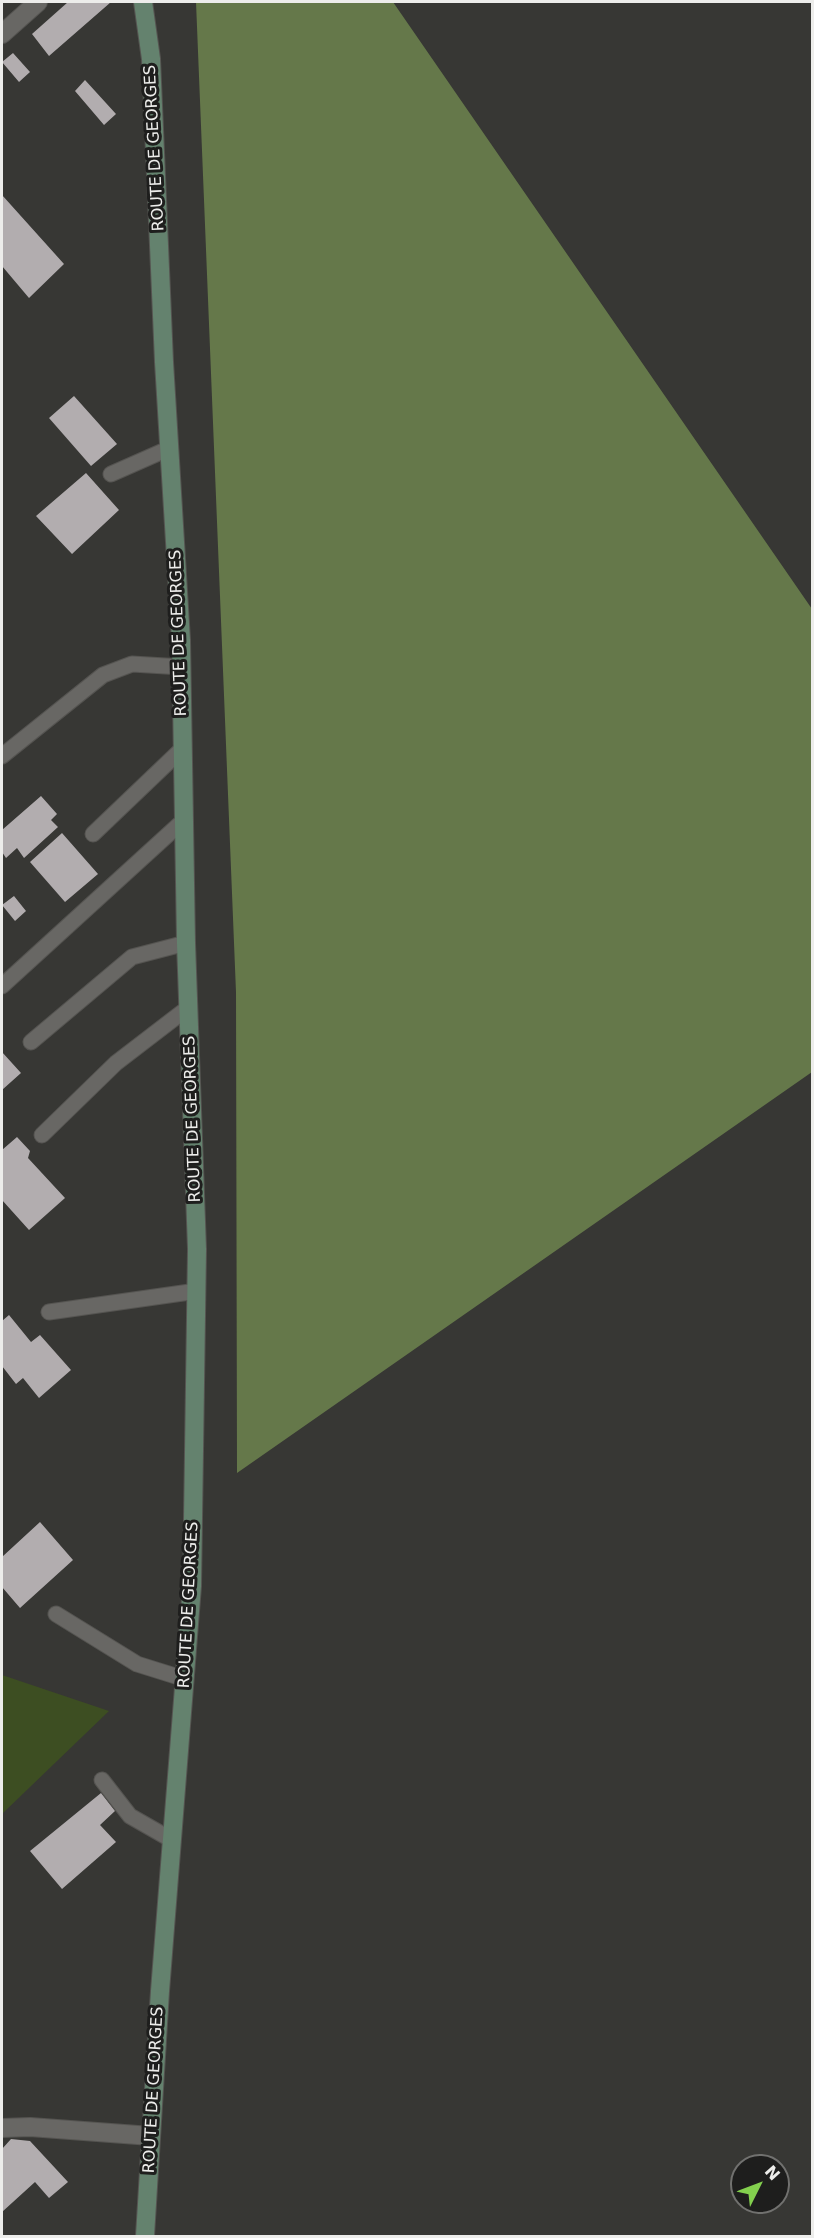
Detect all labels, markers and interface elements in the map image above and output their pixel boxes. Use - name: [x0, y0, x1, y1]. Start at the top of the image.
- street label: ROUTE DE GEORGES: [141, 64, 169, 232]
- street label: ROUTE DE GEORGES: [166, 549, 192, 717]
- street label: ROUTE DE GEORGES: [180, 1035, 206, 1203]
- street label: ROUTE DE GEORGES: [175, 1521, 203, 1689]
- street label: ROUTE DE GEORGES: [140, 2006, 168, 2174]
- north arrow: [730, 2154, 790, 2214]
- text: N: [761, 2162, 784, 2184]

